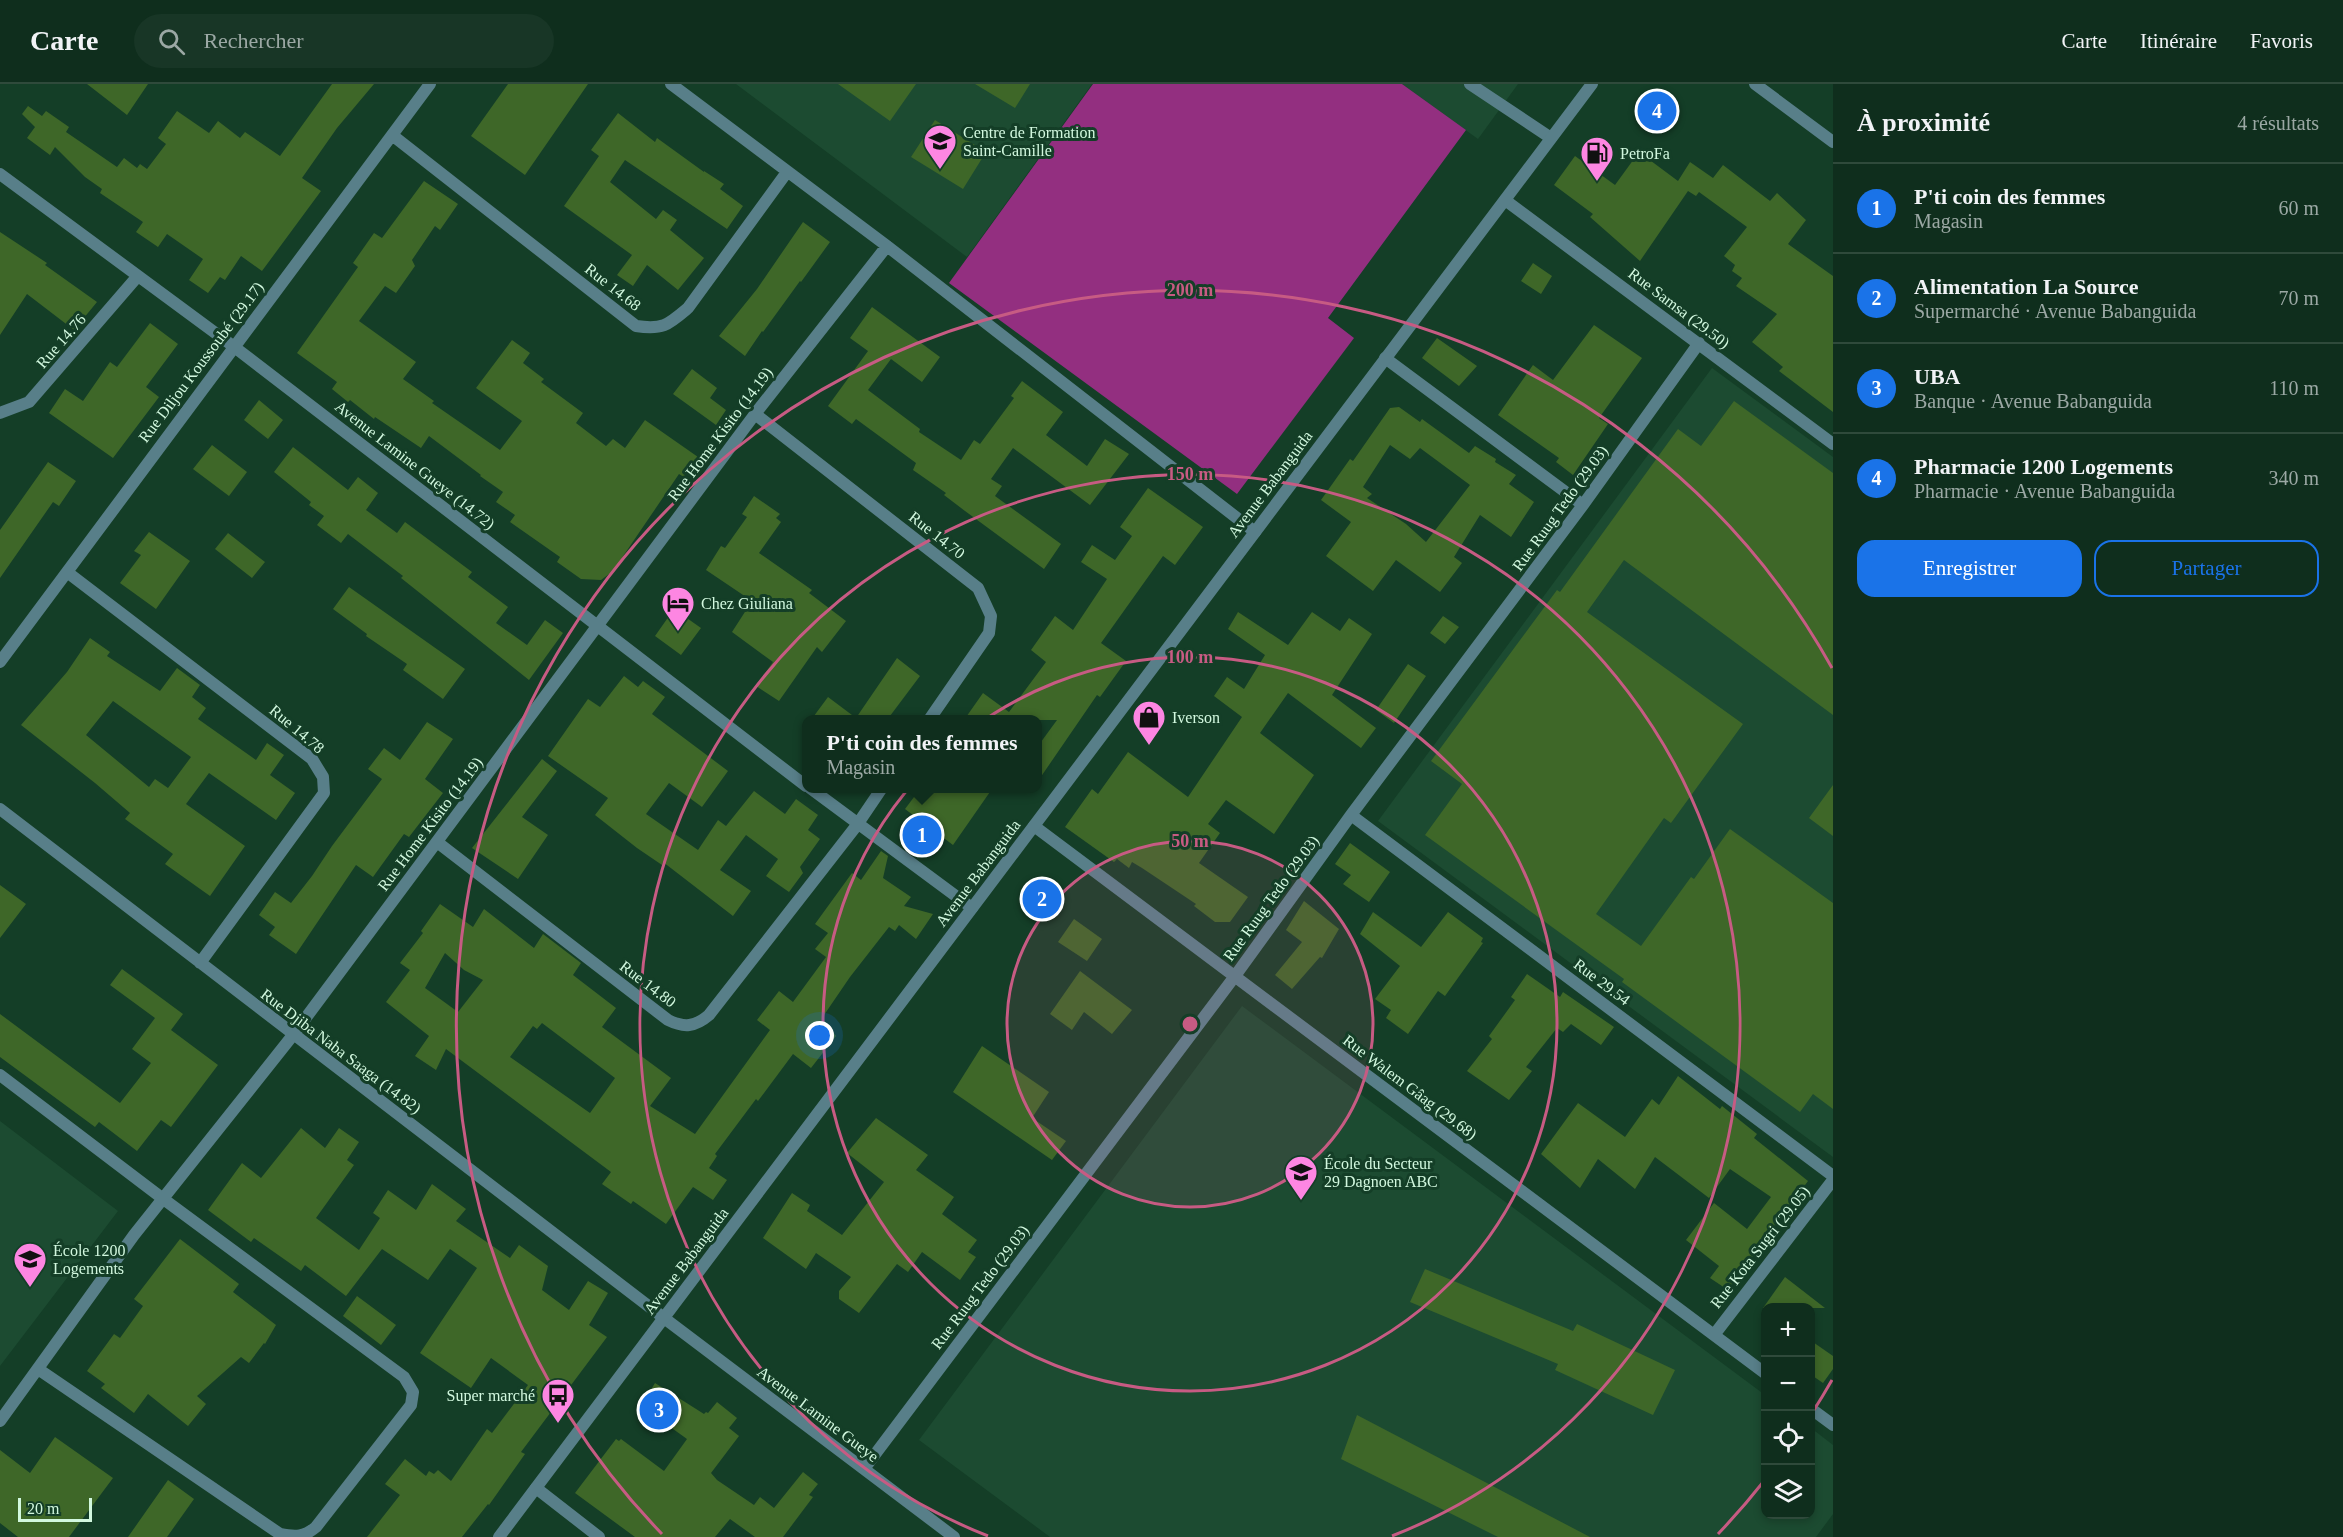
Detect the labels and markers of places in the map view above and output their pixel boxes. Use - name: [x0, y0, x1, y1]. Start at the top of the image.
- pin: 4: [1638, 88, 1676, 134]
- school or university icon: Centre de Formation Saint-Camille: [922, 123, 958, 170]
- place label: Centre de Formation Saint-Camille: [963, 124, 1095, 159]
- fuel station icon: PetroFa: [1579, 135, 1615, 182]
- place label: PetroFa: [1620, 145, 1670, 162]
- hotel icon: Chez Giuliana: [660, 585, 696, 632]
- place label: Chez Giuliana: [701, 595, 793, 612]
- shop icon: Iverson: [1131, 699, 1167, 746]
- place label: Iverson: [1172, 709, 1220, 726]
- pin: 1: [902, 812, 942, 858]
- pin: 2: [1022, 876, 1062, 922]
- centre of rings: [1180, 1014, 1200, 1034]
- school or university icon: École du Secteur 29 Dagnoen ABC: [1283, 1154, 1319, 1201]
- place label: École du Secteur 29 Dagnoen ABC: [1324, 1154, 1438, 1191]
- school or university icon: École 1200 Logements: [12, 1241, 48, 1288]
- place label: École 1200 Logements: [53, 1241, 125, 1278]
- bus stop icon: Super marché: [540, 1377, 576, 1424]
- place label: Super marché: [447, 1387, 535, 1405]
- pin: 3: [640, 1388, 678, 1432]

